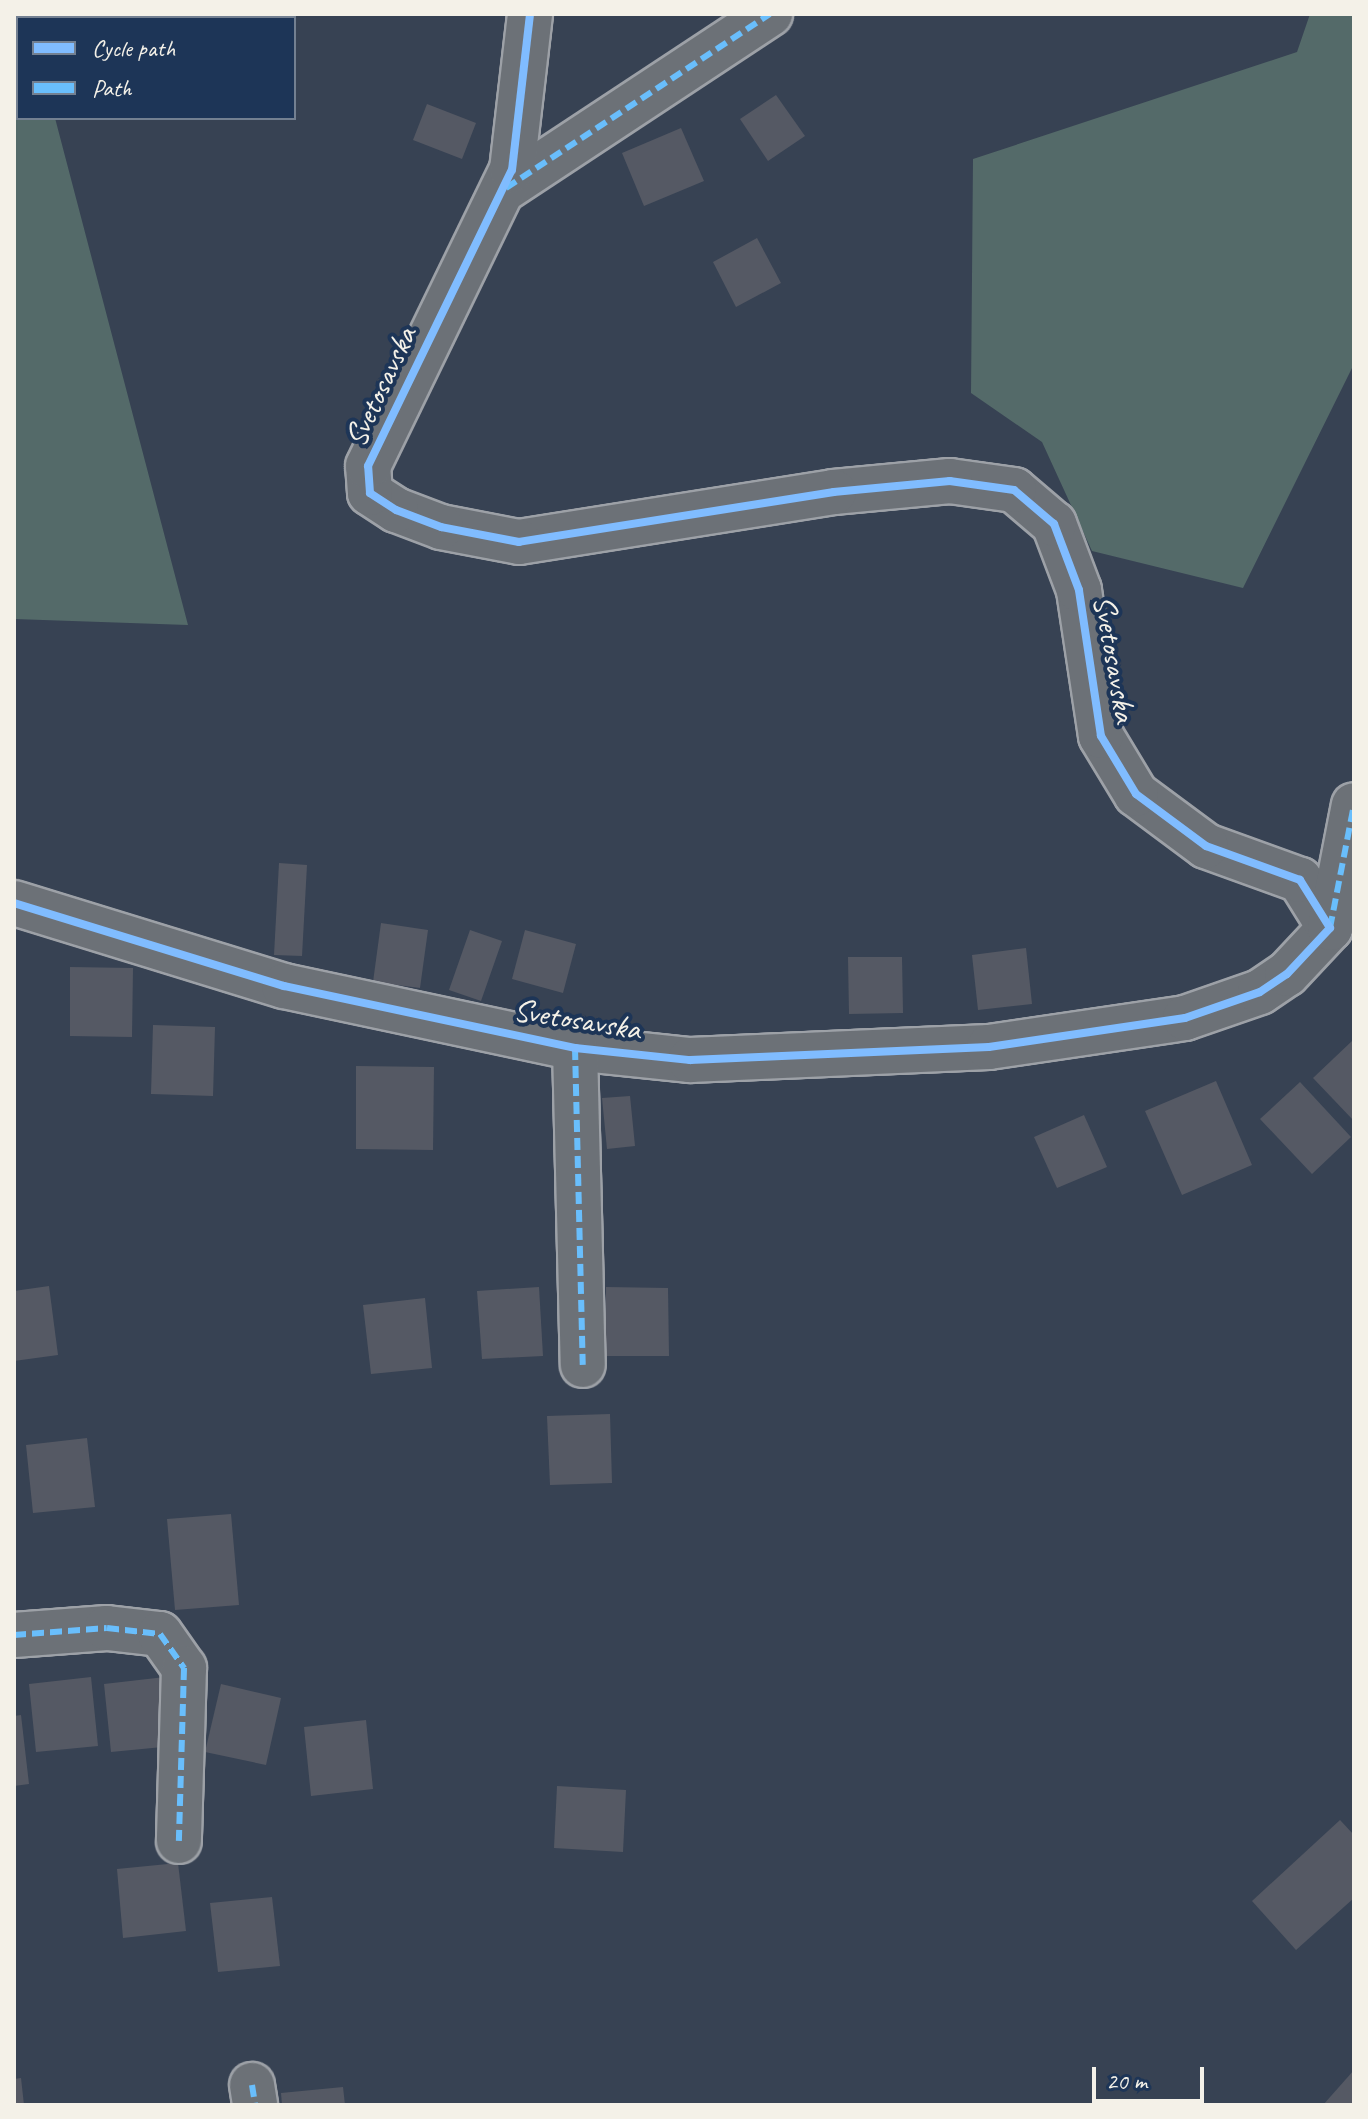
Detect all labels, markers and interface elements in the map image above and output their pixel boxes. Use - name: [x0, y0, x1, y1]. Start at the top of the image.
- legend: [16, 16, 296, 120]
- text: Cycle path: [92, 33, 175, 63]
- text: Path: [92, 73, 132, 103]
- street label: Svetosavska: [337, 321, 425, 453]
- street label: Svetosavska: [1084, 593, 1144, 725]
- street label: Svetosavska: [511, 991, 643, 1049]
- scale bar: [1096, 2051, 1208, 2101]
- text: 20 m: [1106, 2066, 1147, 2096]

